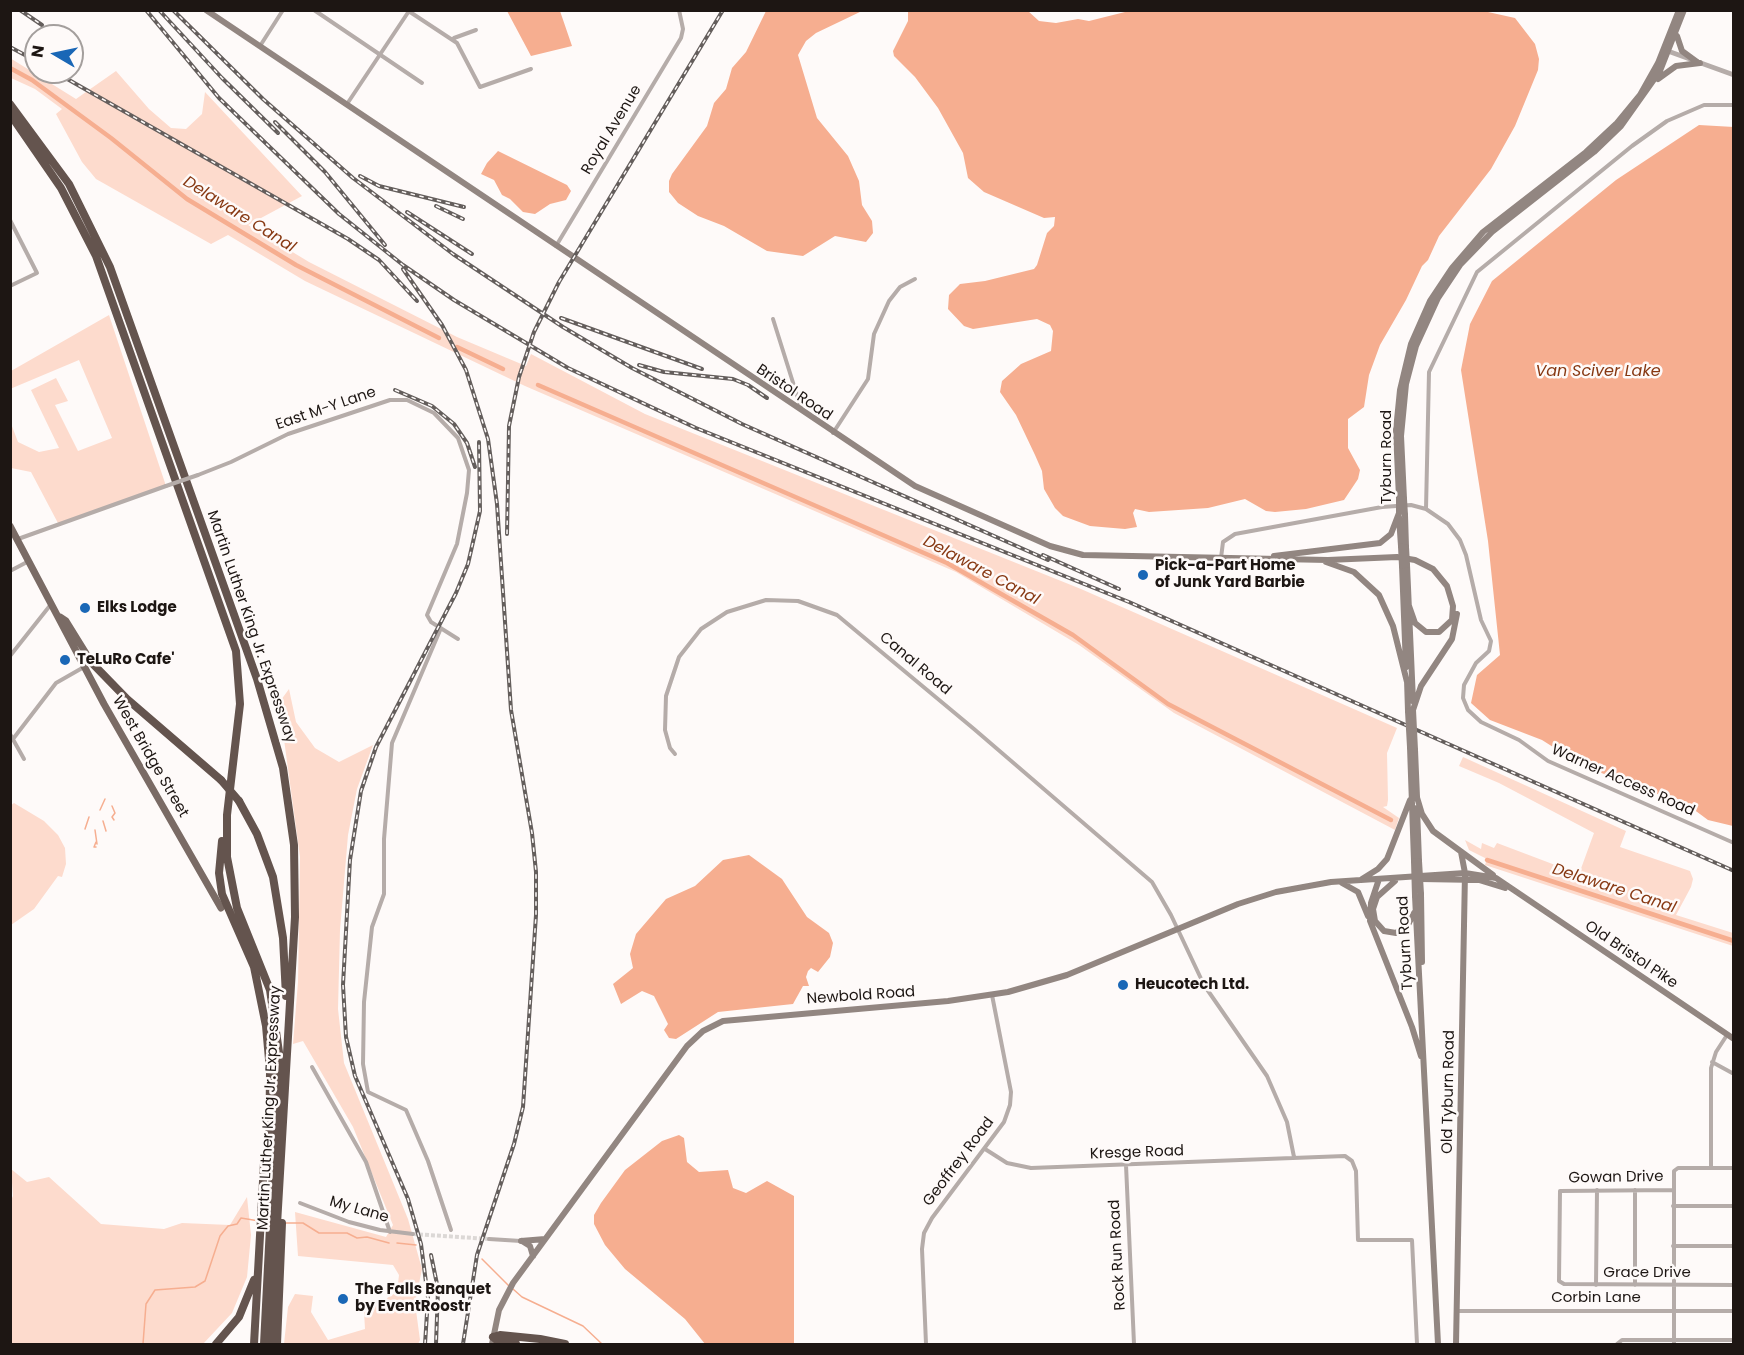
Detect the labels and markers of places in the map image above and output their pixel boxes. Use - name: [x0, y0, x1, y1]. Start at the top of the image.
- place label: Pick-a-Part Home of Junk Yard Barbie: [1155, 557, 1305, 592]
- marker: Pick-a-Part Home of Junk Yard Barbie: [1136, 568, 1150, 582]
- place label: Elks Lodge: [97, 599, 177, 617]
- marker: Elks Lodge: [78, 601, 92, 615]
- place label: TeLuRo Cafe': [77, 651, 174, 669]
- marker: TeLuRo Cafe': [58, 653, 72, 667]
- place label: Heucotech Ltd.: [1135, 976, 1249, 994]
- marker: Heucotech Ltd.: [1116, 978, 1130, 992]
- place label: The Falls Banquet by EventRoostr: [355, 1281, 491, 1316]
- marker: The Falls Banquet by EventRoostr: [336, 1292, 350, 1306]

